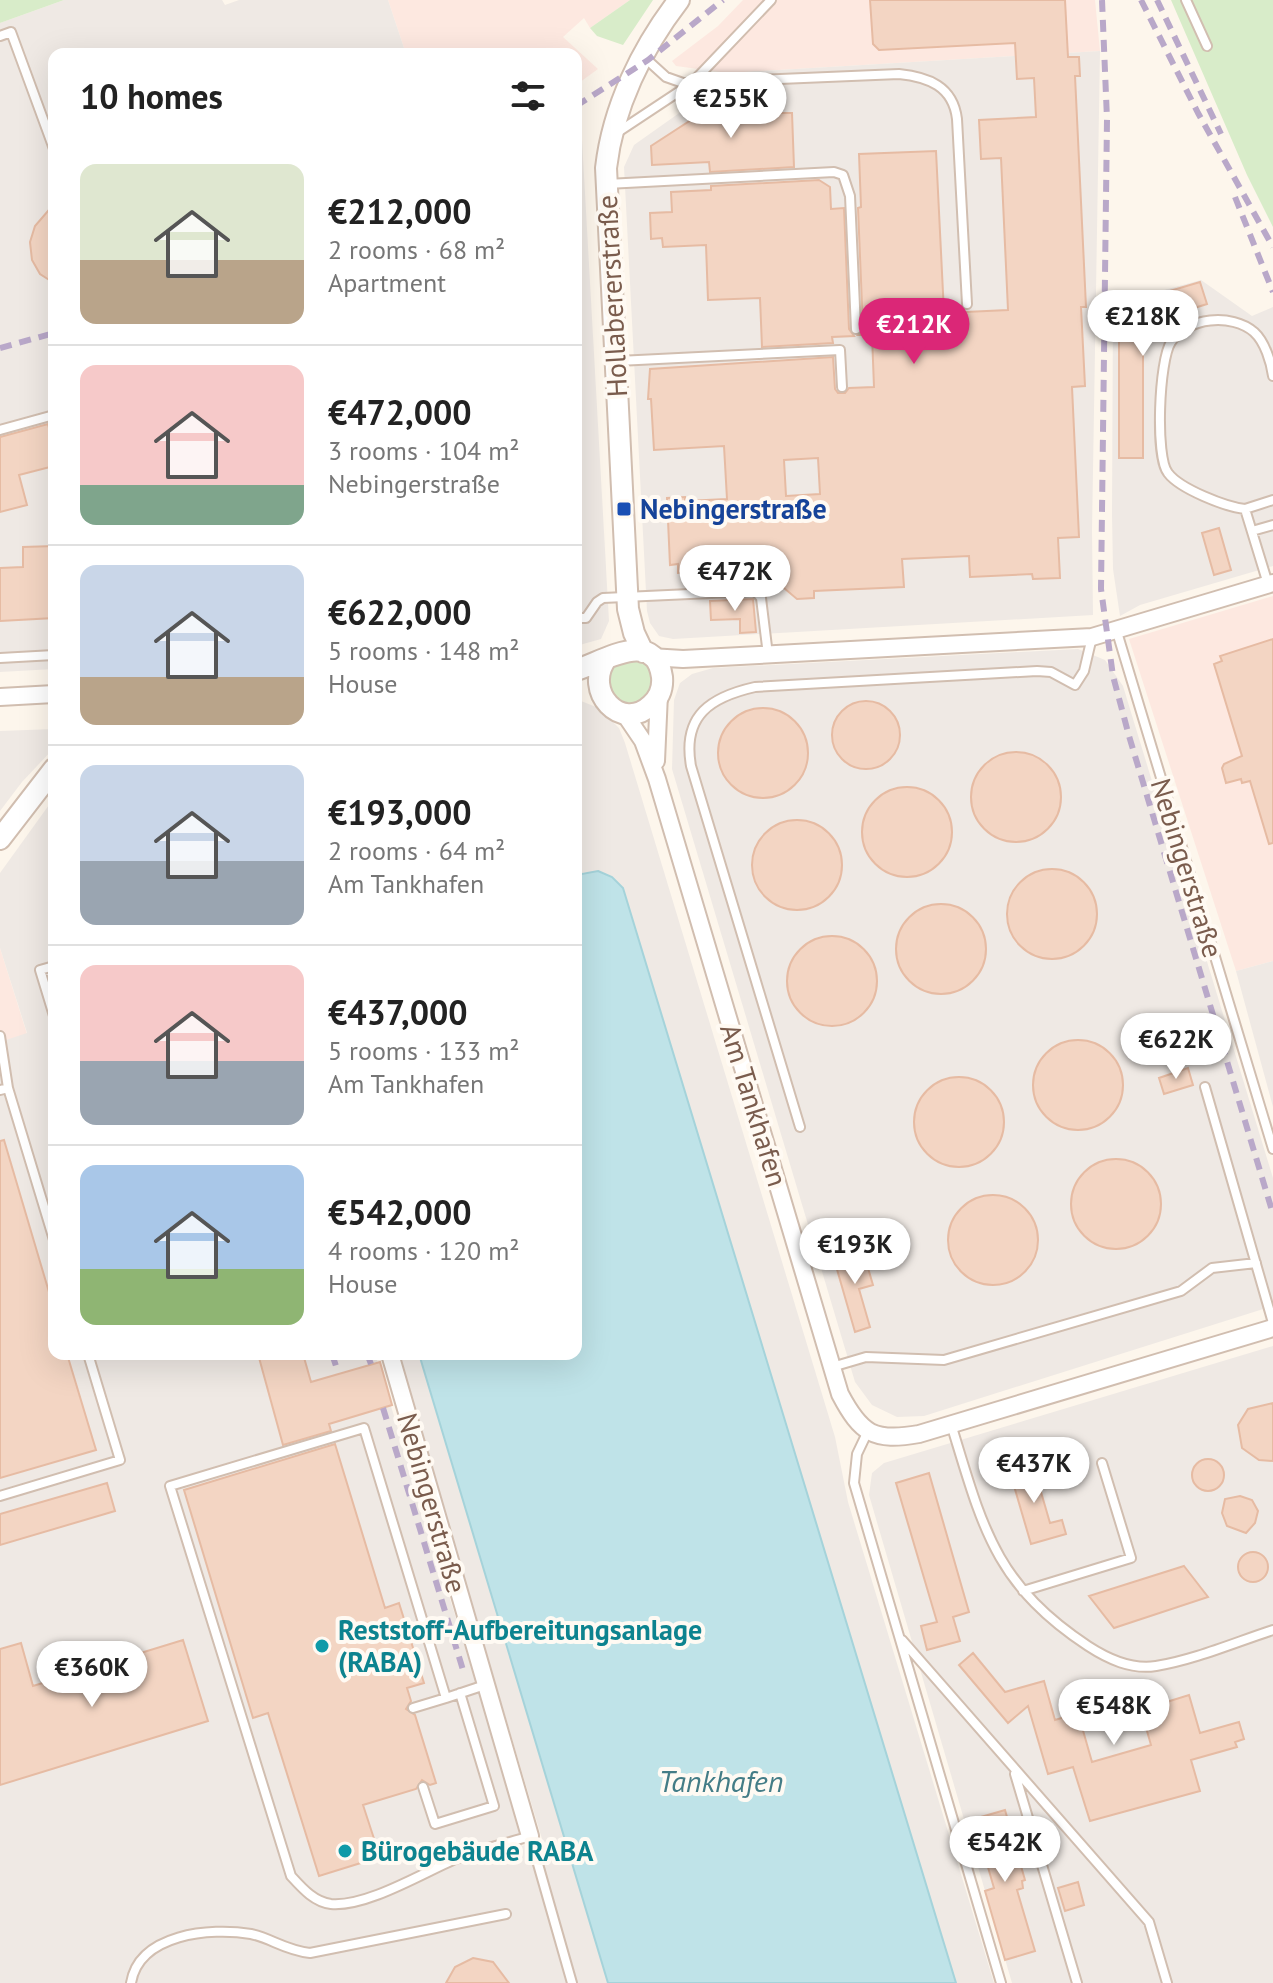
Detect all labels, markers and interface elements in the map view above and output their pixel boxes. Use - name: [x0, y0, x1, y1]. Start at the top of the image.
- pin: €255K: [675, 72, 787, 140]
- text: 10 homes: [80, 74, 223, 118]
- icon: filters: [506, 74, 550, 118]
- text: €255K: [693, 81, 769, 114]
- text: €212,000: [328, 189, 472, 233]
- street label: Hollabererstraße: [588, 194, 635, 398]
- icon: home: [144, 196, 240, 292]
- text: 2 rooms · 68 m²: [328, 233, 505, 266]
- text: Apartment: [328, 266, 446, 299]
- pin: €218K: [1087, 290, 1199, 358]
- pin: €212K: [858, 298, 970, 366]
- text: €218K: [1105, 299, 1181, 332]
- text: €212K: [876, 307, 952, 340]
- text: €472,000: [328, 390, 472, 434]
- icon: home: [144, 397, 240, 493]
- text: 3 rooms · 104 m²: [328, 434, 520, 467]
- text: Nebingerstraße: [328, 467, 500, 500]
- place label: Nebingerstraße: [640, 490, 827, 527]
- marker: Nebingerstraße: [615, 500, 633, 518]
- pin: €472K: [679, 545, 791, 613]
- text: €472K: [697, 554, 773, 587]
- text: €622,000: [328, 590, 472, 634]
- icon: home: [144, 597, 240, 693]
- text: 5 rooms · 148 m²: [328, 634, 520, 667]
- text: House: [328, 667, 398, 700]
- street label: Nebingerstraße: [1143, 774, 1232, 962]
- text: €193,000: [328, 790, 472, 834]
- icon: home: [144, 797, 240, 893]
- text: 2 rooms · 64 m²: [328, 834, 505, 867]
- text: Am Tankhafen: [328, 867, 484, 900]
- text: €437,000: [328, 990, 467, 1034]
- icon: home: [144, 997, 240, 1093]
- pin: €622K: [1120, 1013, 1232, 1081]
- street label: Am Tankhafen: [712, 1019, 797, 1191]
- text: €622K: [1138, 1022, 1214, 1055]
- text: 5 rooms · 133 m²: [328, 1034, 520, 1067]
- text: Am Tankhafen: [328, 1067, 484, 1100]
- text: €542,000: [328, 1190, 472, 1234]
- icon: home: [144, 1197, 240, 1293]
- pin: €193K: [799, 1218, 911, 1286]
- text: €193K: [817, 1227, 893, 1260]
- text: 4 rooms · 120 m²: [328, 1234, 520, 1267]
- text: House: [328, 1267, 398, 1300]
- street label: Nebingerstraße: [389, 1409, 476, 1597]
- pin: €437K: [978, 1437, 1090, 1505]
- text: €437K: [996, 1446, 1072, 1479]
- place label: Reststoff-Aufbereitungsanlage (RABA): [338, 1611, 702, 1680]
- marker: Reststoff-Aufbereitungsanlage (RABA): [313, 1637, 331, 1655]
- pin: €360K: [36, 1641, 148, 1709]
- text: €360K: [54, 1650, 130, 1683]
- pin: €548K: [1058, 1679, 1170, 1747]
- text: €548K: [1076, 1688, 1152, 1721]
- water label: Tankhafen: [659, 1761, 783, 1800]
- pin: €542K: [949, 1816, 1061, 1884]
- text: €542K: [967, 1825, 1043, 1858]
- place label: Bürogebäude RABA: [361, 1832, 593, 1869]
- marker: Bürogebäude RABA: [336, 1842, 354, 1860]

